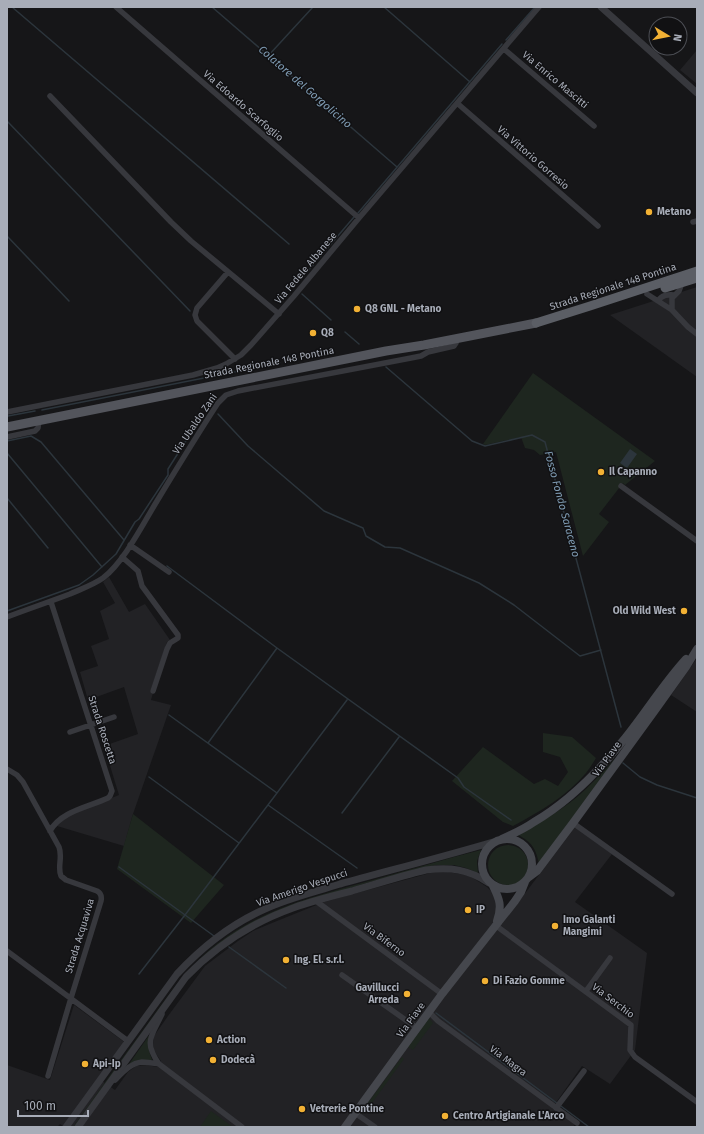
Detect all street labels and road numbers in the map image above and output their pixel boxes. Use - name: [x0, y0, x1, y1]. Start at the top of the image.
- street label: Via Enrico Mascitti: [519, 49, 591, 111]
- street label: Via Edoardo Scarfoglio: [201, 68, 286, 144]
- street label: Via Vittorio Gorresio: [495, 124, 572, 193]
- street label: Via Fedele Albanese: [272, 230, 340, 306]
- street label: Strada Regionale 148 Pontina: [548, 261, 678, 313]
- street label: Strada Regionale 148 Pontina: [203, 344, 335, 382]
- street label: Via Ubaldo Zani: [170, 391, 220, 457]
- street label: Strada Roscetta: [85, 694, 119, 766]
- street label: Via Piave: [590, 739, 624, 779]
- street label: Via Amerigo Vespucci: [255, 867, 349, 909]
- street label: Strada Acquaviva: [63, 897, 97, 975]
- street label: Via Biferno: [360, 921, 408, 960]
- street label: Via Serchio: [589, 981, 637, 1021]
- street label: Via Piave: [394, 1000, 428, 1040]
- street label: Via Magra: [487, 1043, 529, 1079]

